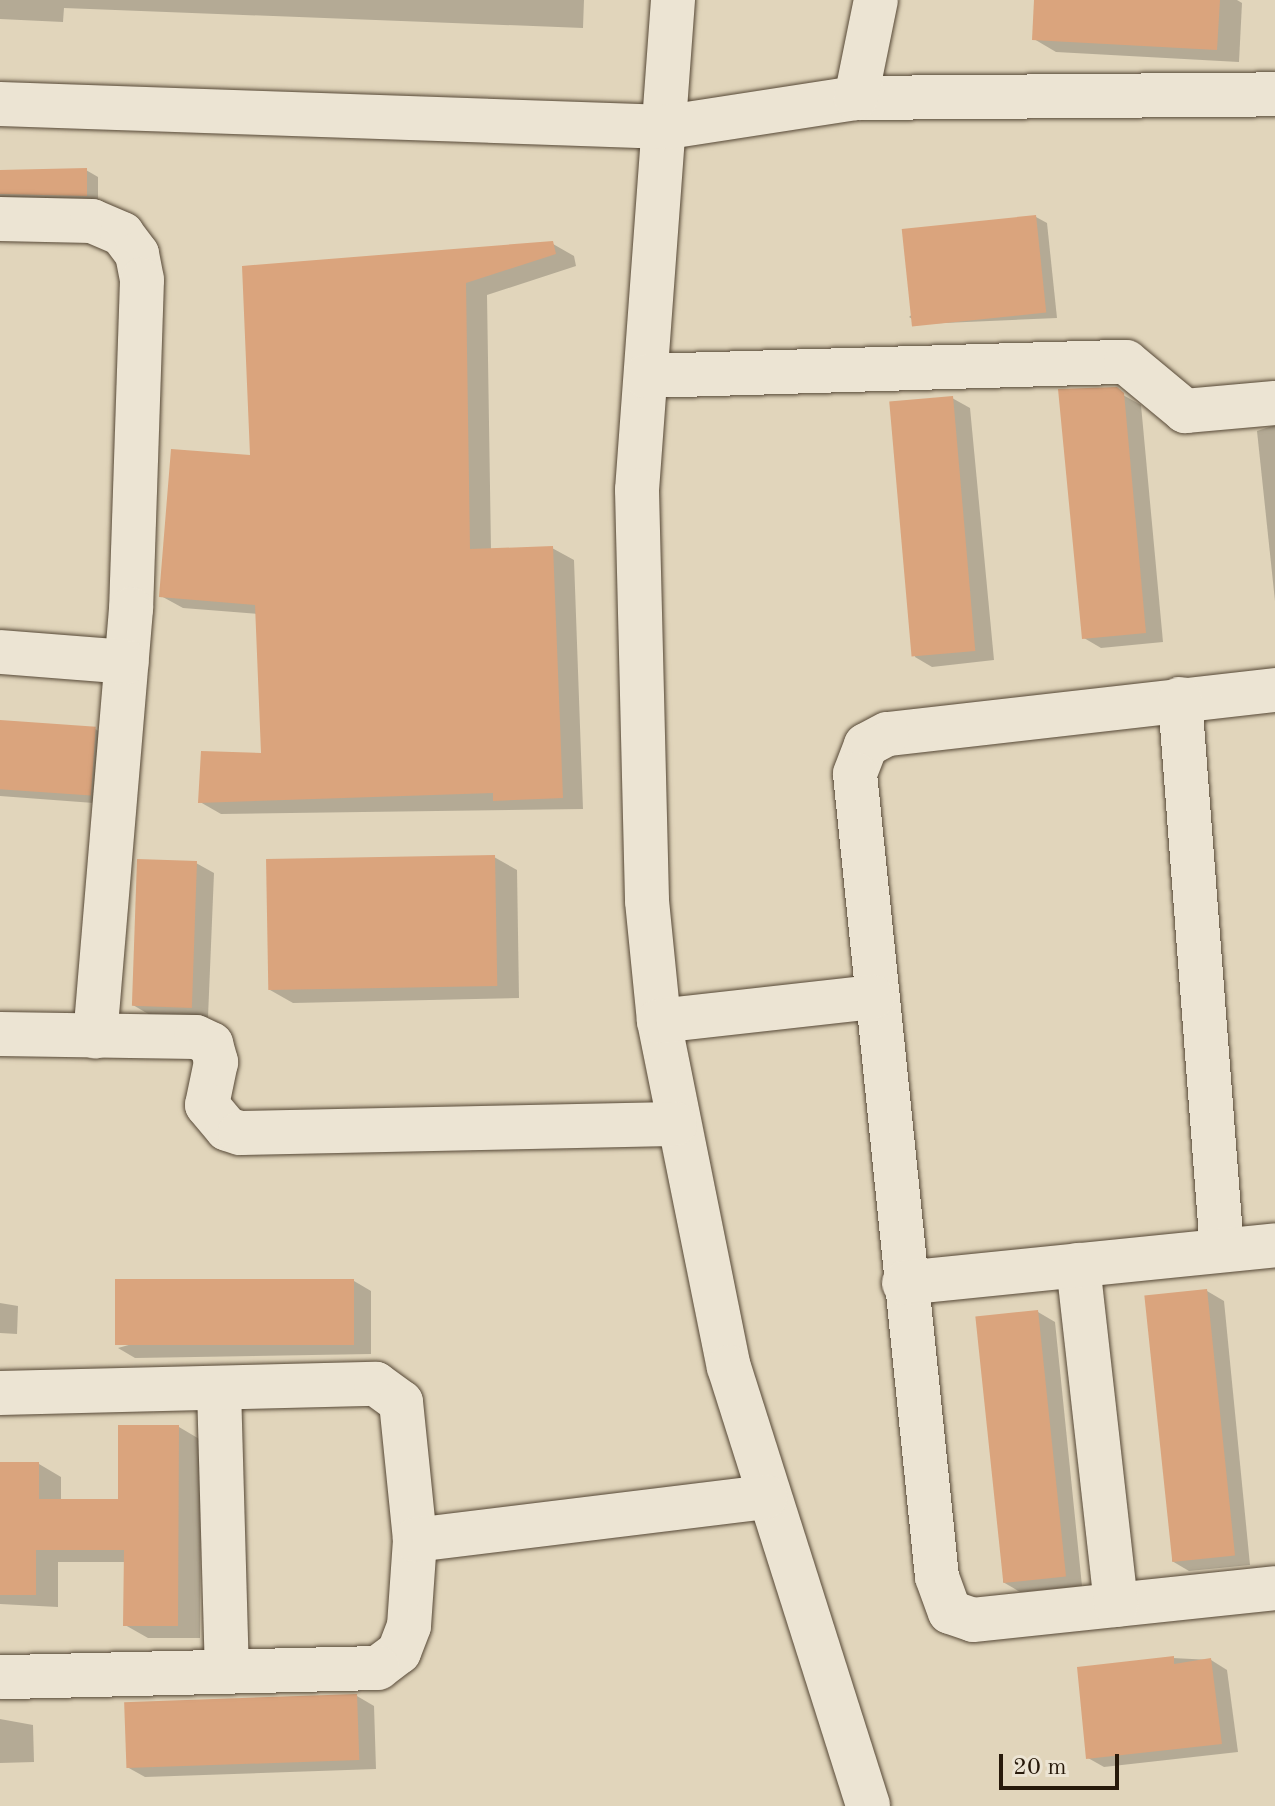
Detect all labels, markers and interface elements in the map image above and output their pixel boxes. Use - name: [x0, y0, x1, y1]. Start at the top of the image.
- scale bar: [1003, 1738, 1123, 1788]
- text: 20 m: [1013, 1756, 1067, 1780]

